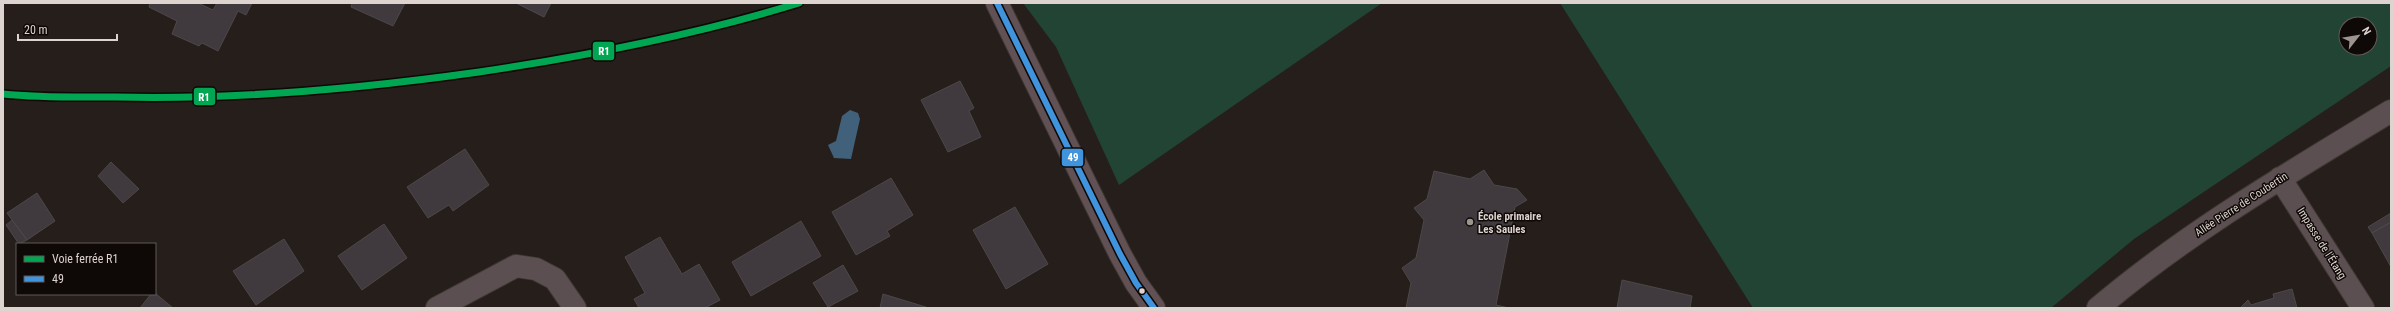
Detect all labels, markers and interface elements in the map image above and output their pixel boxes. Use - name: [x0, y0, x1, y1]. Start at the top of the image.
- scale bar: [18, 16, 117, 42]
- north arrow: [2338, 16, 2378, 56]
- text: 20 m: [24, 23, 48, 37]
- text: N: [2359, 25, 2374, 38]
- line badge: R1: [592, 41, 615, 61]
- text: R1: [598, 45, 610, 58]
- line badge: R1: [193, 87, 216, 106]
- text: R1: [198, 91, 210, 104]
- line badge: 49: [1061, 148, 1084, 167]
- text: 49: [1067, 151, 1079, 164]
- street label: Allée Pierre de Coubertin: [2193, 170, 2290, 239]
- street label: Impasse de l'Étang: [2294, 205, 2349, 281]
- place label: École primaire Les Saules: [1478, 210, 1541, 236]
- marker: École primaire Les Saules: [1465, 217, 1475, 227]
- legend: [16, 243, 156, 295]
- text: Voie ferrée R1: [52, 252, 118, 266]
- text: 49: [52, 272, 64, 286]
- unlabelled marker: [1137, 286, 1147, 296]

